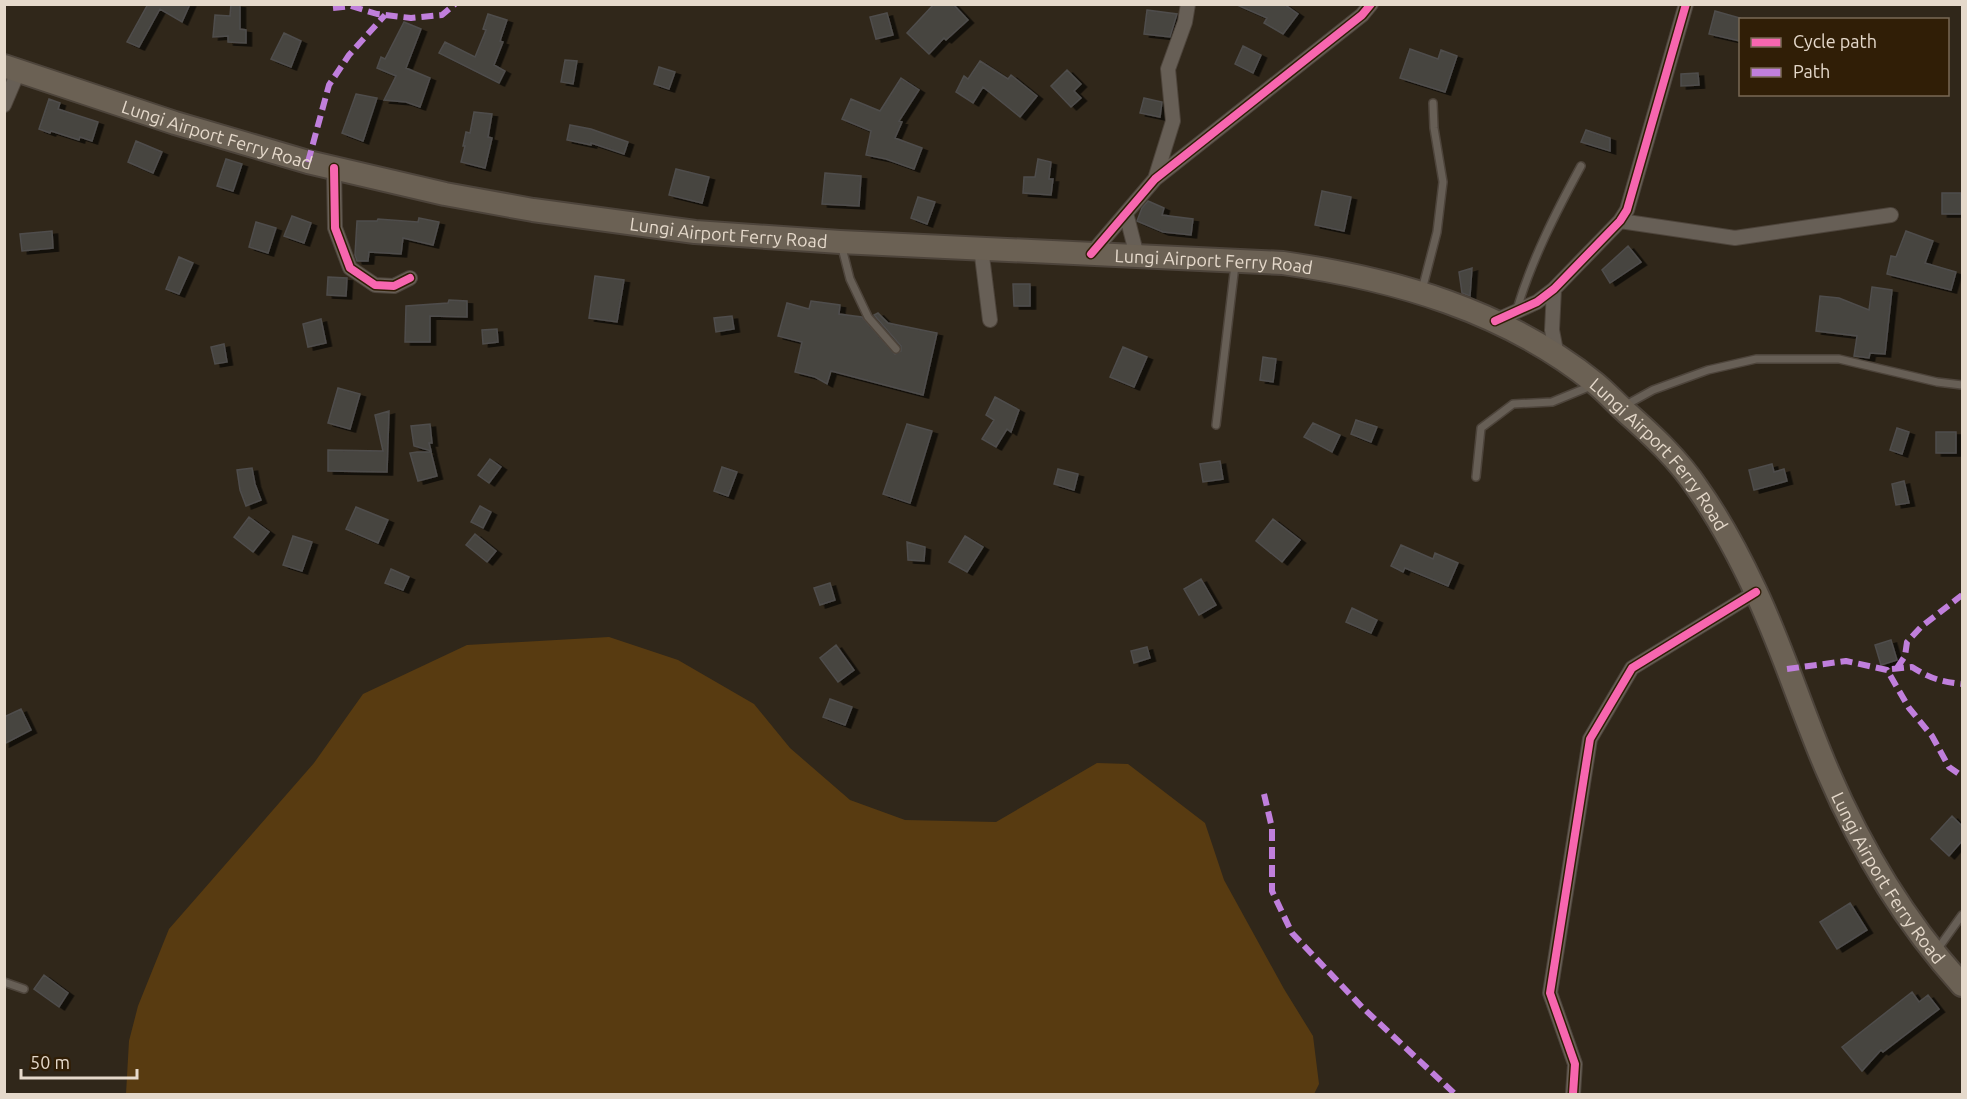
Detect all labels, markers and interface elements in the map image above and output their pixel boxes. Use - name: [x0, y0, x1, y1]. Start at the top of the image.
- legend: [1739, 18, 1949, 96]
- text: Cycle path: [1793, 31, 1877, 51]
- text: Path: [1793, 61, 1830, 81]
- street label: Lungi Airport Ferry Road: [119, 96, 315, 173]
- street label: Lungi Airport Ferry Road: [629, 213, 828, 251]
- street label: Lungi Airport Ferry Road: [1114, 245, 1314, 277]
- street label: Lungi Airport Ferry Road: [1586, 373, 1732, 534]
- street label: Lungi Airport Ferry Road: [1828, 789, 1949, 967]
- scale bar: [21, 1042, 136, 1080]
- text: 50 m: [30, 1052, 70, 1072]

